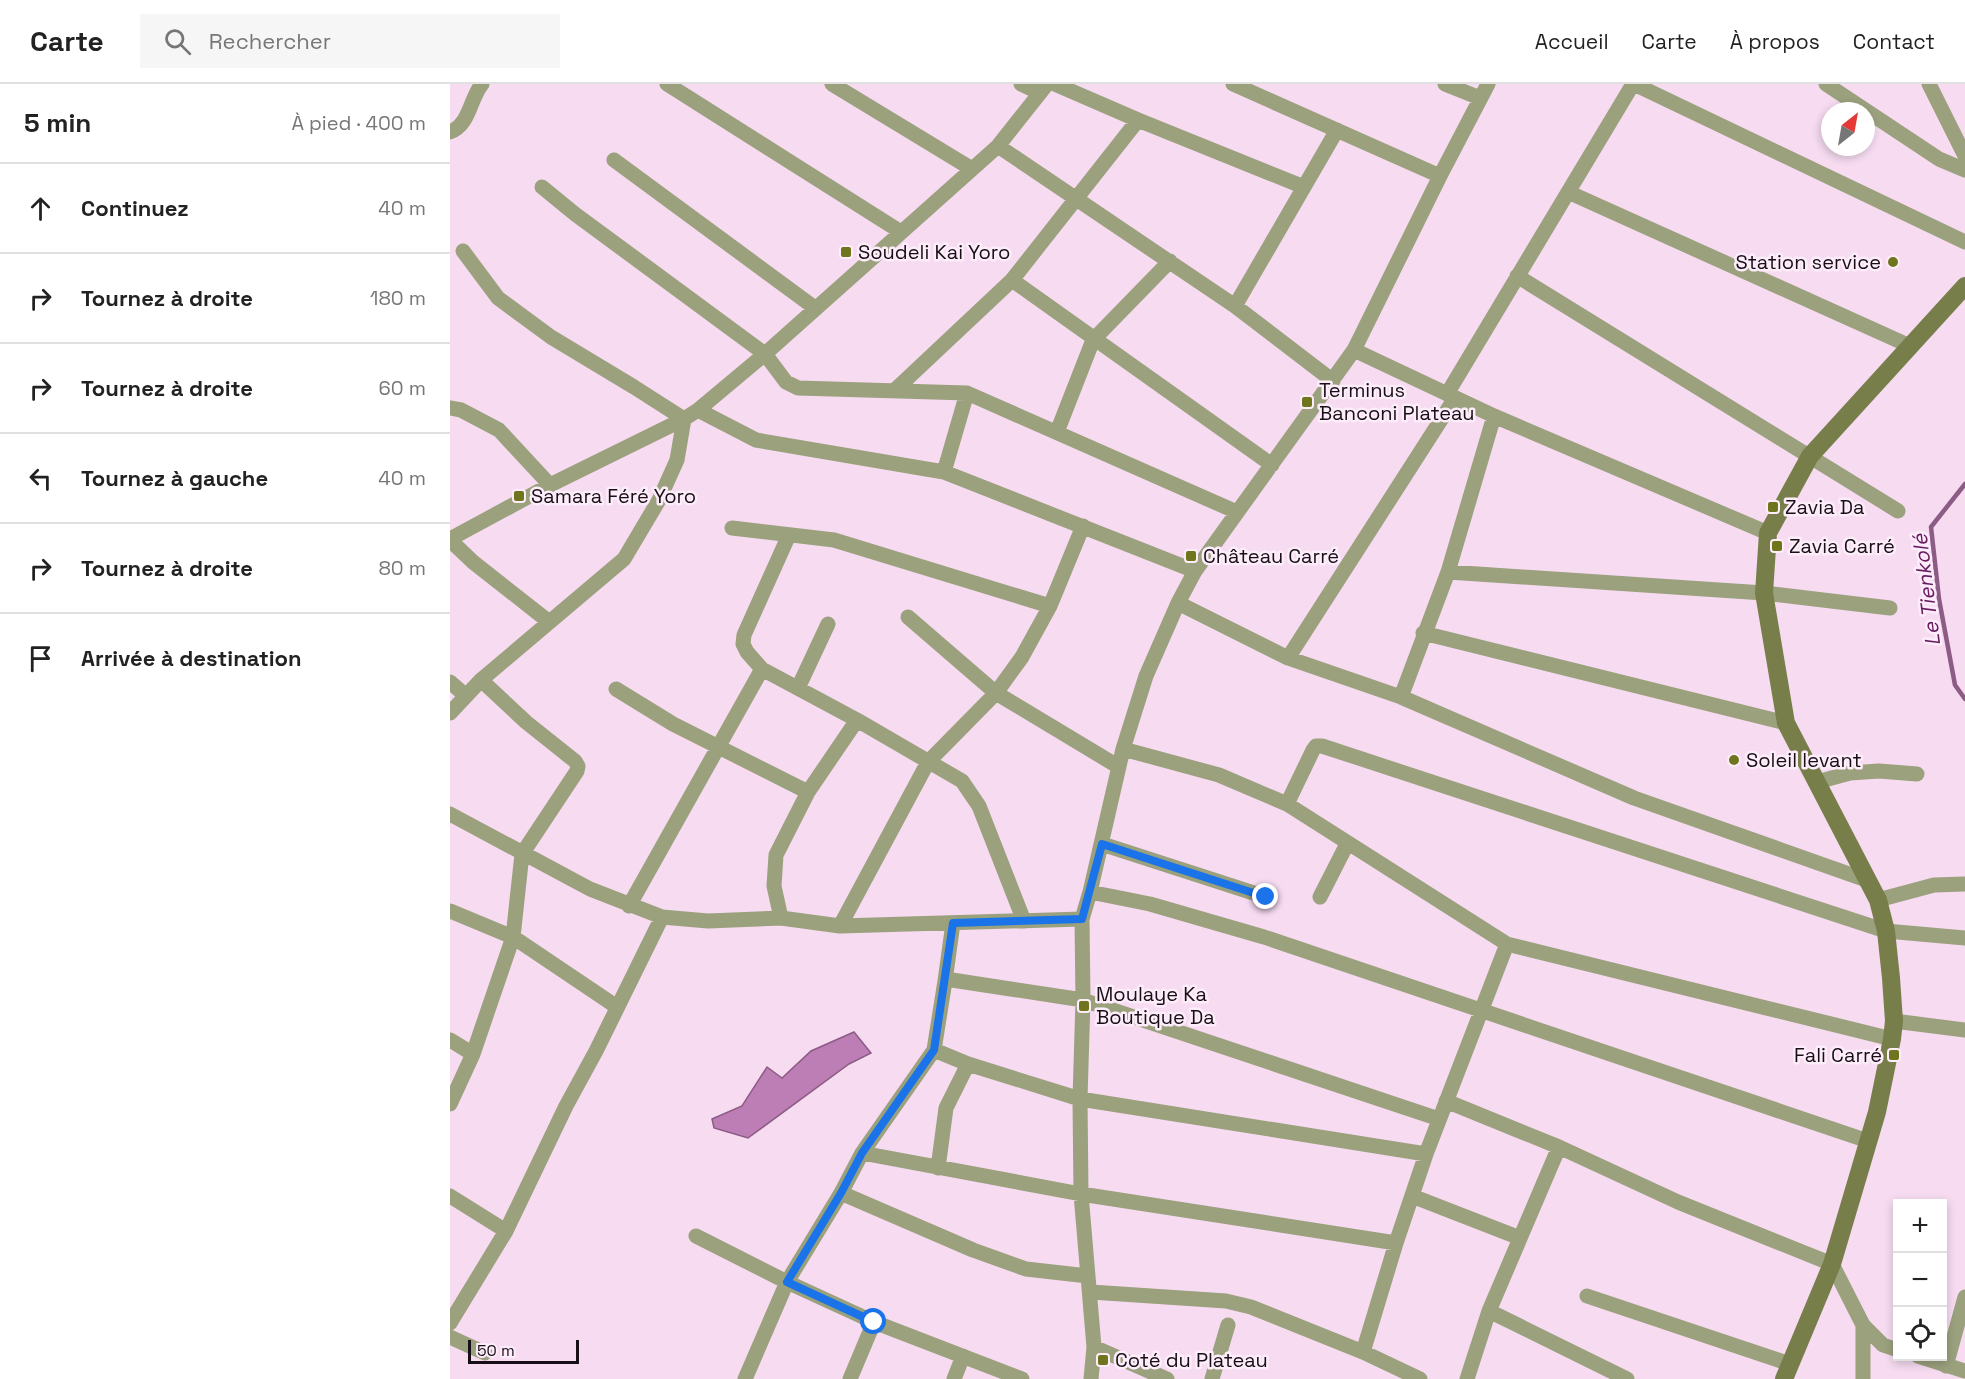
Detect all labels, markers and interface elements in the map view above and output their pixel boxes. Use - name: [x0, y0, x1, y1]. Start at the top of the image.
- search box: [140, 14, 560, 68]
- text: Carte: [30, 23, 104, 59]
- icon: search: [161, 25, 194, 58]
- text: Rechercher: [209, 27, 331, 55]
- text: Accueil: [1535, 28, 1609, 55]
- text: Carte: [1642, 28, 1697, 55]
- text: À propos: [1730, 28, 1820, 55]
- text: Contact: [1853, 28, 1935, 55]
- north arrow: [1821, 102, 1875, 156]
- text: 5 min: [24, 106, 91, 140]
- text: À pied · 400 m: [292, 110, 426, 136]
- icon: ahead: [24, 192, 57, 225]
- text: Continuez: [81, 194, 189, 222]
- text: 40 m: [378, 195, 426, 221]
- place label: Soudeli Kai Yoro: [858, 239, 1010, 265]
- marker: Soudeli Kai Yoro: [839, 245, 853, 259]
- place label: Station service: [1735, 249, 1881, 275]
- marker: Station service: [1886, 255, 1900, 269]
- icon: right: [24, 282, 57, 315]
- text: Tournez à droite: [81, 284, 253, 312]
- text: 180 m: [370, 285, 426, 311]
- icon: right: [24, 372, 57, 405]
- text: Tournez à droite: [81, 374, 253, 402]
- text: 60 m: [379, 375, 426, 401]
- place label: Terminus Banconi Plateau: [1319, 377, 1475, 426]
- marker: Terminus Banconi Plateau: [1300, 395, 1314, 409]
- icon: left: [24, 462, 57, 495]
- text: Tournez à gauche: [81, 464, 268, 492]
- text: 40 m: [378, 465, 426, 491]
- place label: Samara Féré Yoro: [531, 483, 696, 509]
- marker: Samara Féré Yoro: [512, 489, 526, 503]
- place label: Zavia Da: [1785, 494, 1865, 520]
- marker: Zavia Da: [1766, 500, 1780, 514]
- water label: Le Tienkolé: [1906, 531, 1946, 648]
- place label: Zavia Carré: [1789, 533, 1895, 559]
- marker: Zavia Carré: [1770, 539, 1784, 553]
- place label: Château Carré: [1203, 543, 1339, 569]
- marker: Château Carré: [1184, 549, 1198, 563]
- icon: right: [24, 552, 57, 585]
- text: Tournez à droite: [81, 554, 253, 582]
- text: 80 m: [378, 555, 426, 581]
- icon: arrive: [24, 642, 57, 675]
- text: Arrivée à destination: [81, 644, 302, 672]
- place label: Soleil levant: [1746, 747, 1862, 773]
- marker: Soleil levant: [1727, 753, 1741, 767]
- route end: [1252, 883, 1278, 909]
- place label: Moulaye Ka Boutique Da: [1096, 981, 1215, 1030]
- marker: Moulaye Ka Boutique Da: [1077, 999, 1091, 1013]
- place label: Fali Carré: [1794, 1042, 1882, 1068]
- marker: Fali Carré: [1887, 1048, 1901, 1062]
- map controls: [1893, 1199, 1947, 1361]
- button: +: [1893, 1199, 1947, 1253]
- button: −: [1893, 1253, 1947, 1307]
- button: locate: [1893, 1307, 1947, 1361]
- route start: [860, 1308, 886, 1334]
- scale bar: [468, 1337, 579, 1364]
- text: 50 m: [477, 1340, 515, 1361]
- place label: Coté du Plateau: [1115, 1347, 1268, 1373]
- marker: Coté du Plateau: [1096, 1353, 1110, 1367]

